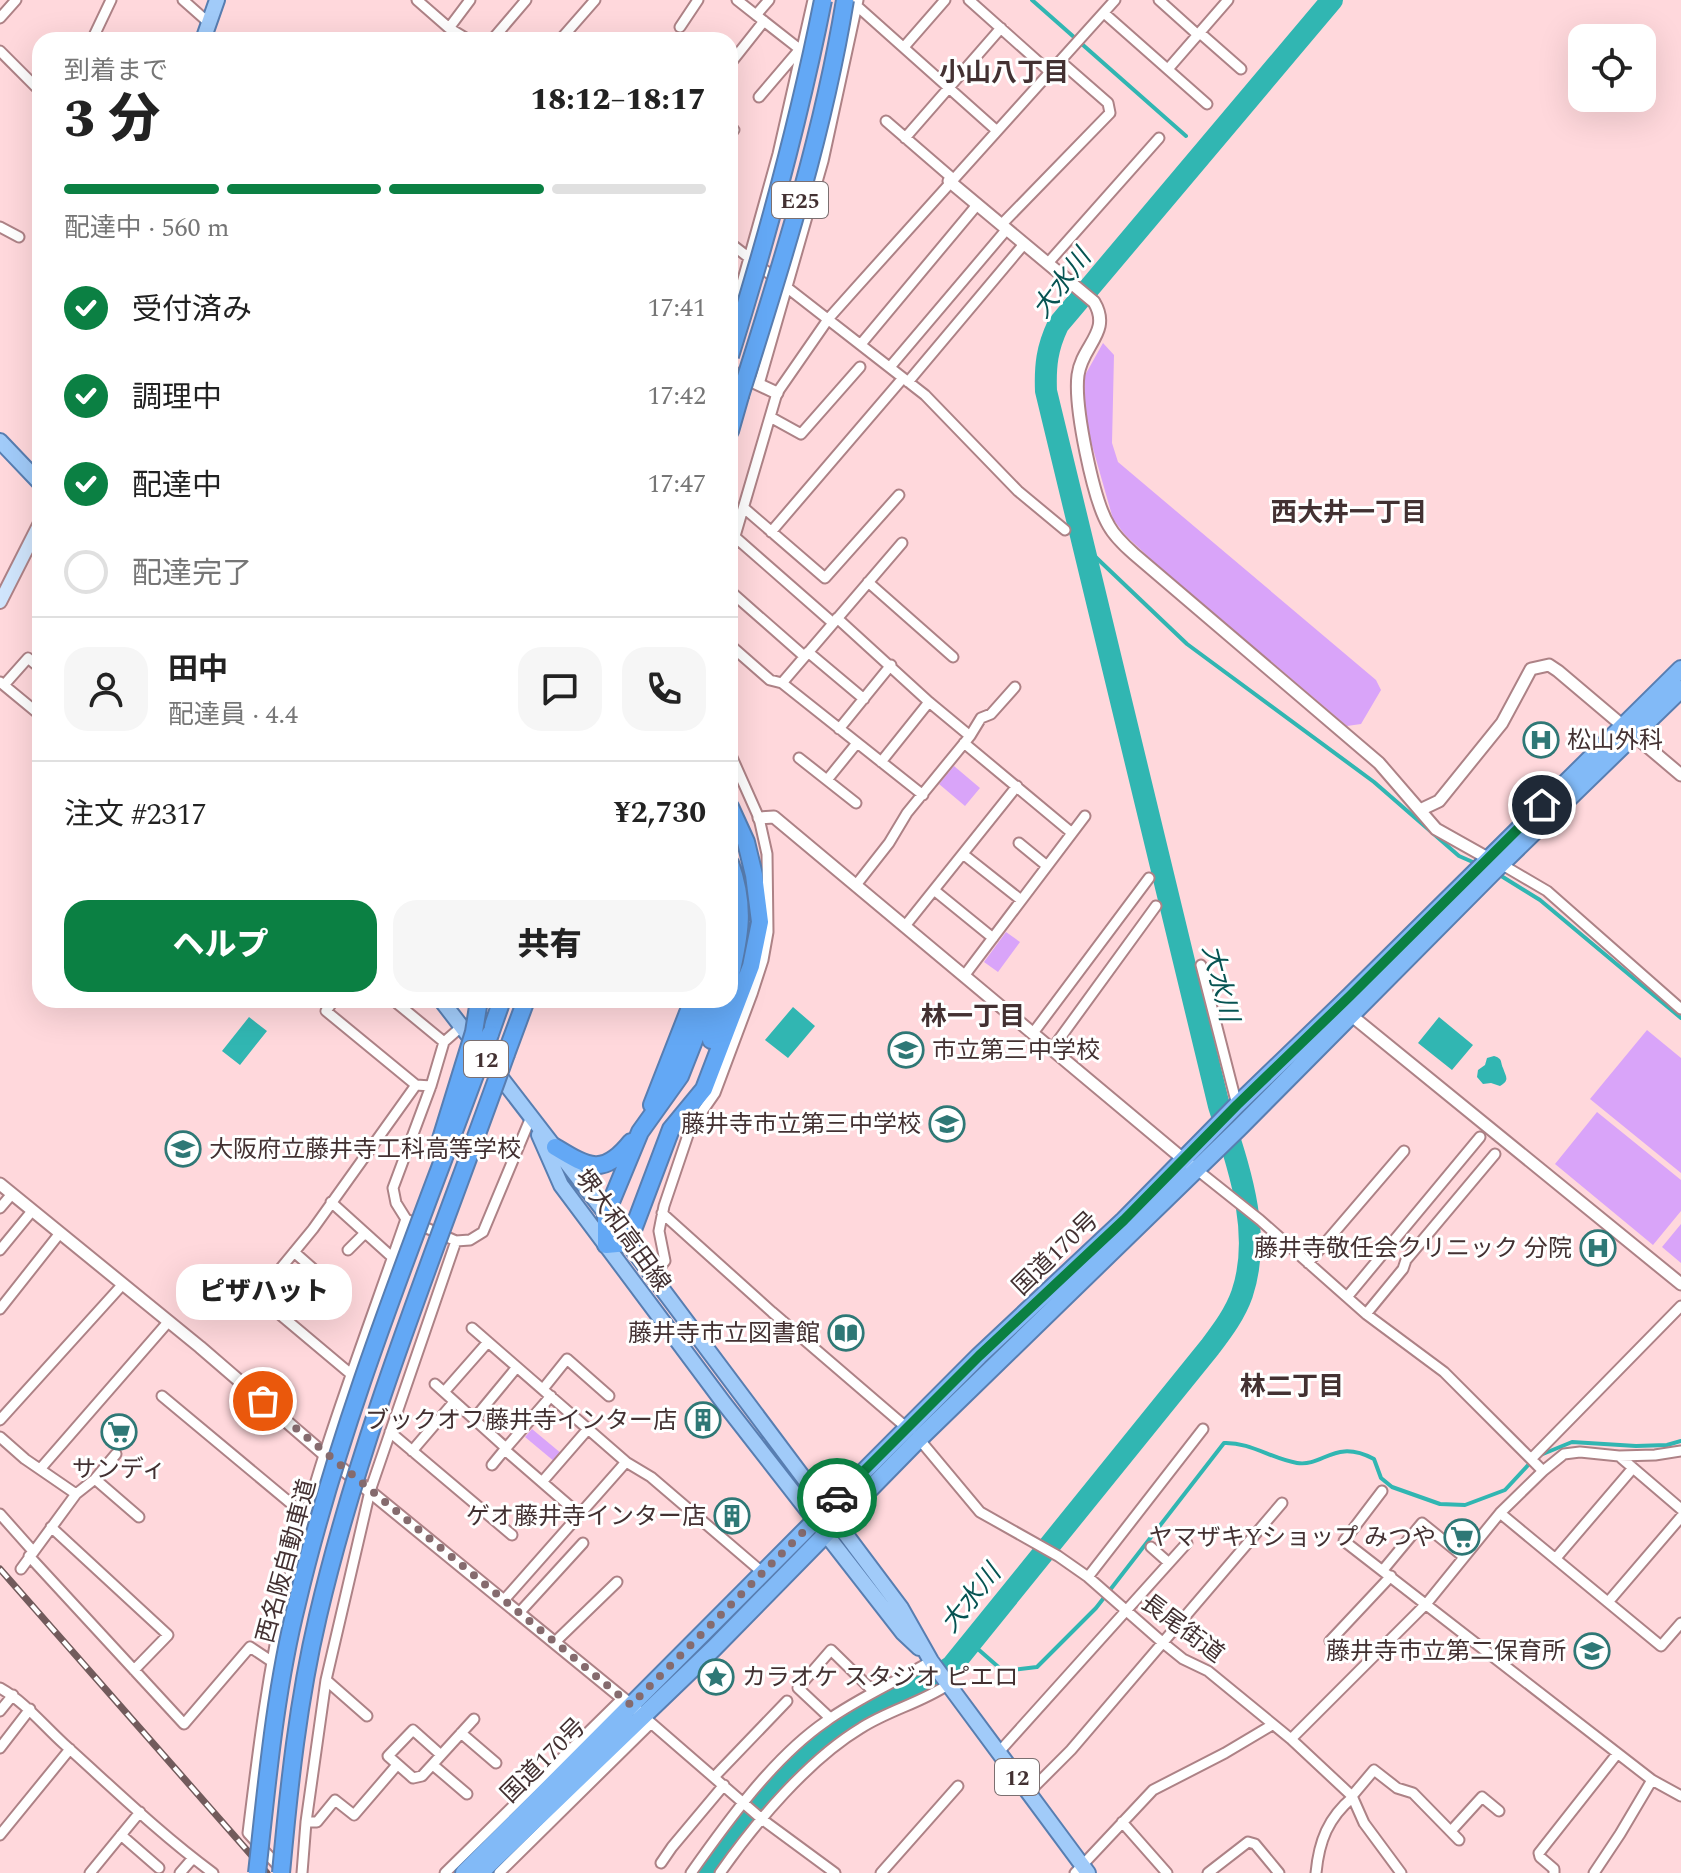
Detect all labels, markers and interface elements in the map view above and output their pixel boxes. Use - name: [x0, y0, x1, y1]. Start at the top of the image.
- map controls: [1568, 24, 1656, 112]
- button: locate: [1568, 24, 1656, 112]
- text: 到着まで: [64, 51, 168, 91]
- district label: 小山八丁目: [939, 53, 1069, 93]
- text: 18:12–18:17: [530, 77, 706, 123]
- text: 3 分: [64, 81, 160, 160]
- road number: E25: [772, 182, 828, 218]
- text: 配達中 · 560 m: [64, 208, 229, 248]
- water label: 大水川: [1022, 238, 1103, 327]
- icon: check: [64, 286, 108, 330]
- text: 受付済み: [132, 287, 252, 333]
- text: 17:41: [647, 288, 706, 328]
- icon: check: [64, 374, 108, 418]
- text: 調理中: [132, 375, 222, 421]
- text: 17:42: [647, 376, 706, 416]
- icon: check: [64, 462, 108, 506]
- text: 配達中: [132, 463, 222, 509]
- text: 17:47: [647, 464, 706, 504]
- district label: 西大井一丁目: [1271, 493, 1427, 533]
- text: 配達完了: [132, 551, 252, 597]
- button: person: [64, 647, 148, 731]
- text: 田中: [168, 647, 228, 693]
- button: chat: [518, 647, 602, 731]
- button: phone: [622, 647, 706, 731]
- text: 配達員 · 4.4: [168, 695, 298, 735]
- hospital icon: 松山外科: [1522, 721, 1560, 759]
- place label: 松山外科: [1567, 723, 1663, 759]
- pin: [1508, 771, 1576, 839]
- icon: home: [1520, 783, 1564, 827]
- text: ¥2,730: [614, 790, 706, 836]
- text: 注文 #2317: [64, 792, 207, 838]
- button: ヘルプ: [64, 900, 377, 992]
- button: 共有: [393, 900, 706, 992]
- water label: 大水川: [1191, 941, 1250, 1029]
- district label: 林一丁目: [921, 997, 1025, 1037]
- school or university icon: 市立第三中学校: [887, 1031, 925, 1069]
- place label: 市立第三中学校: [932, 1033, 1100, 1069]
- road number: 12: [464, 1041, 508, 1077]
- school or university icon: 藤井寺市立第三中学校: [928, 1105, 966, 1143]
- place label: 藤井寺市立第三中学校: [681, 1107, 921, 1143]
- school or university icon: 大阪府立藤井寺工科高等学校: [164, 1130, 202, 1168]
- place label: 大阪府立藤井寺工科高等学校: [209, 1132, 521, 1168]
- street label: 堺大和高田線: [565, 1162, 679, 1299]
- street label: 国道170号: [1004, 1203, 1107, 1304]
- hospital icon: 藤井寺敬任会クリニック 分院: [1579, 1229, 1617, 1267]
- place label: 藤井寺敬任会クリニック 分院: [1254, 1231, 1572, 1267]
- callout: ピザハット: [175, 1265, 351, 1321]
- text: ピザハット: [199, 1272, 329, 1312]
- library icon: 藤井寺市立図書館: [827, 1314, 865, 1352]
- place label: 藤井寺市立図書館: [628, 1316, 820, 1352]
- pin: [229, 1367, 297, 1435]
- district label: 林二丁目: [1240, 1367, 1344, 1407]
- icon: bag: [241, 1379, 285, 1423]
- building icon: ブックオフ藤井寺インター店: [684, 1401, 722, 1439]
- place label: ブックオフ藤井寺インター店: [365, 1403, 677, 1439]
- supermarket icon: サンディ: [100, 1413, 138, 1451]
- place label: サンディ: [72, 1452, 166, 1488]
- courier: [797, 1458, 877, 1538]
- street label: 西名阪自動車道: [248, 1475, 326, 1647]
- icon: car: [815, 1476, 859, 1520]
- building icon: ゲオ藤井寺インター店: [713, 1497, 751, 1535]
- place label: ゲオ藤井寺インター店: [466, 1499, 706, 1535]
- supermarket icon: ヤマザキYショップ みつや: [1443, 1518, 1481, 1556]
- place label: ヤマザキYショップ みつや: [1149, 1520, 1436, 1556]
- water label: 大水川: [931, 1553, 1013, 1642]
- street label: 長尾街道: [1133, 1586, 1232, 1672]
- school or university icon: 藤井寺市立第二保育所: [1573, 1632, 1611, 1670]
- place label: 藤井寺市立第二保育所: [1326, 1634, 1566, 1670]
- place icon: カラオケ スタジオ ピエロ: [697, 1658, 735, 1696]
- place label: カラオケ スタジオ ピエロ: [742, 1660, 1018, 1696]
- street label: 国道170号: [493, 1710, 595, 1812]
- road number: 12: [995, 1759, 1039, 1795]

